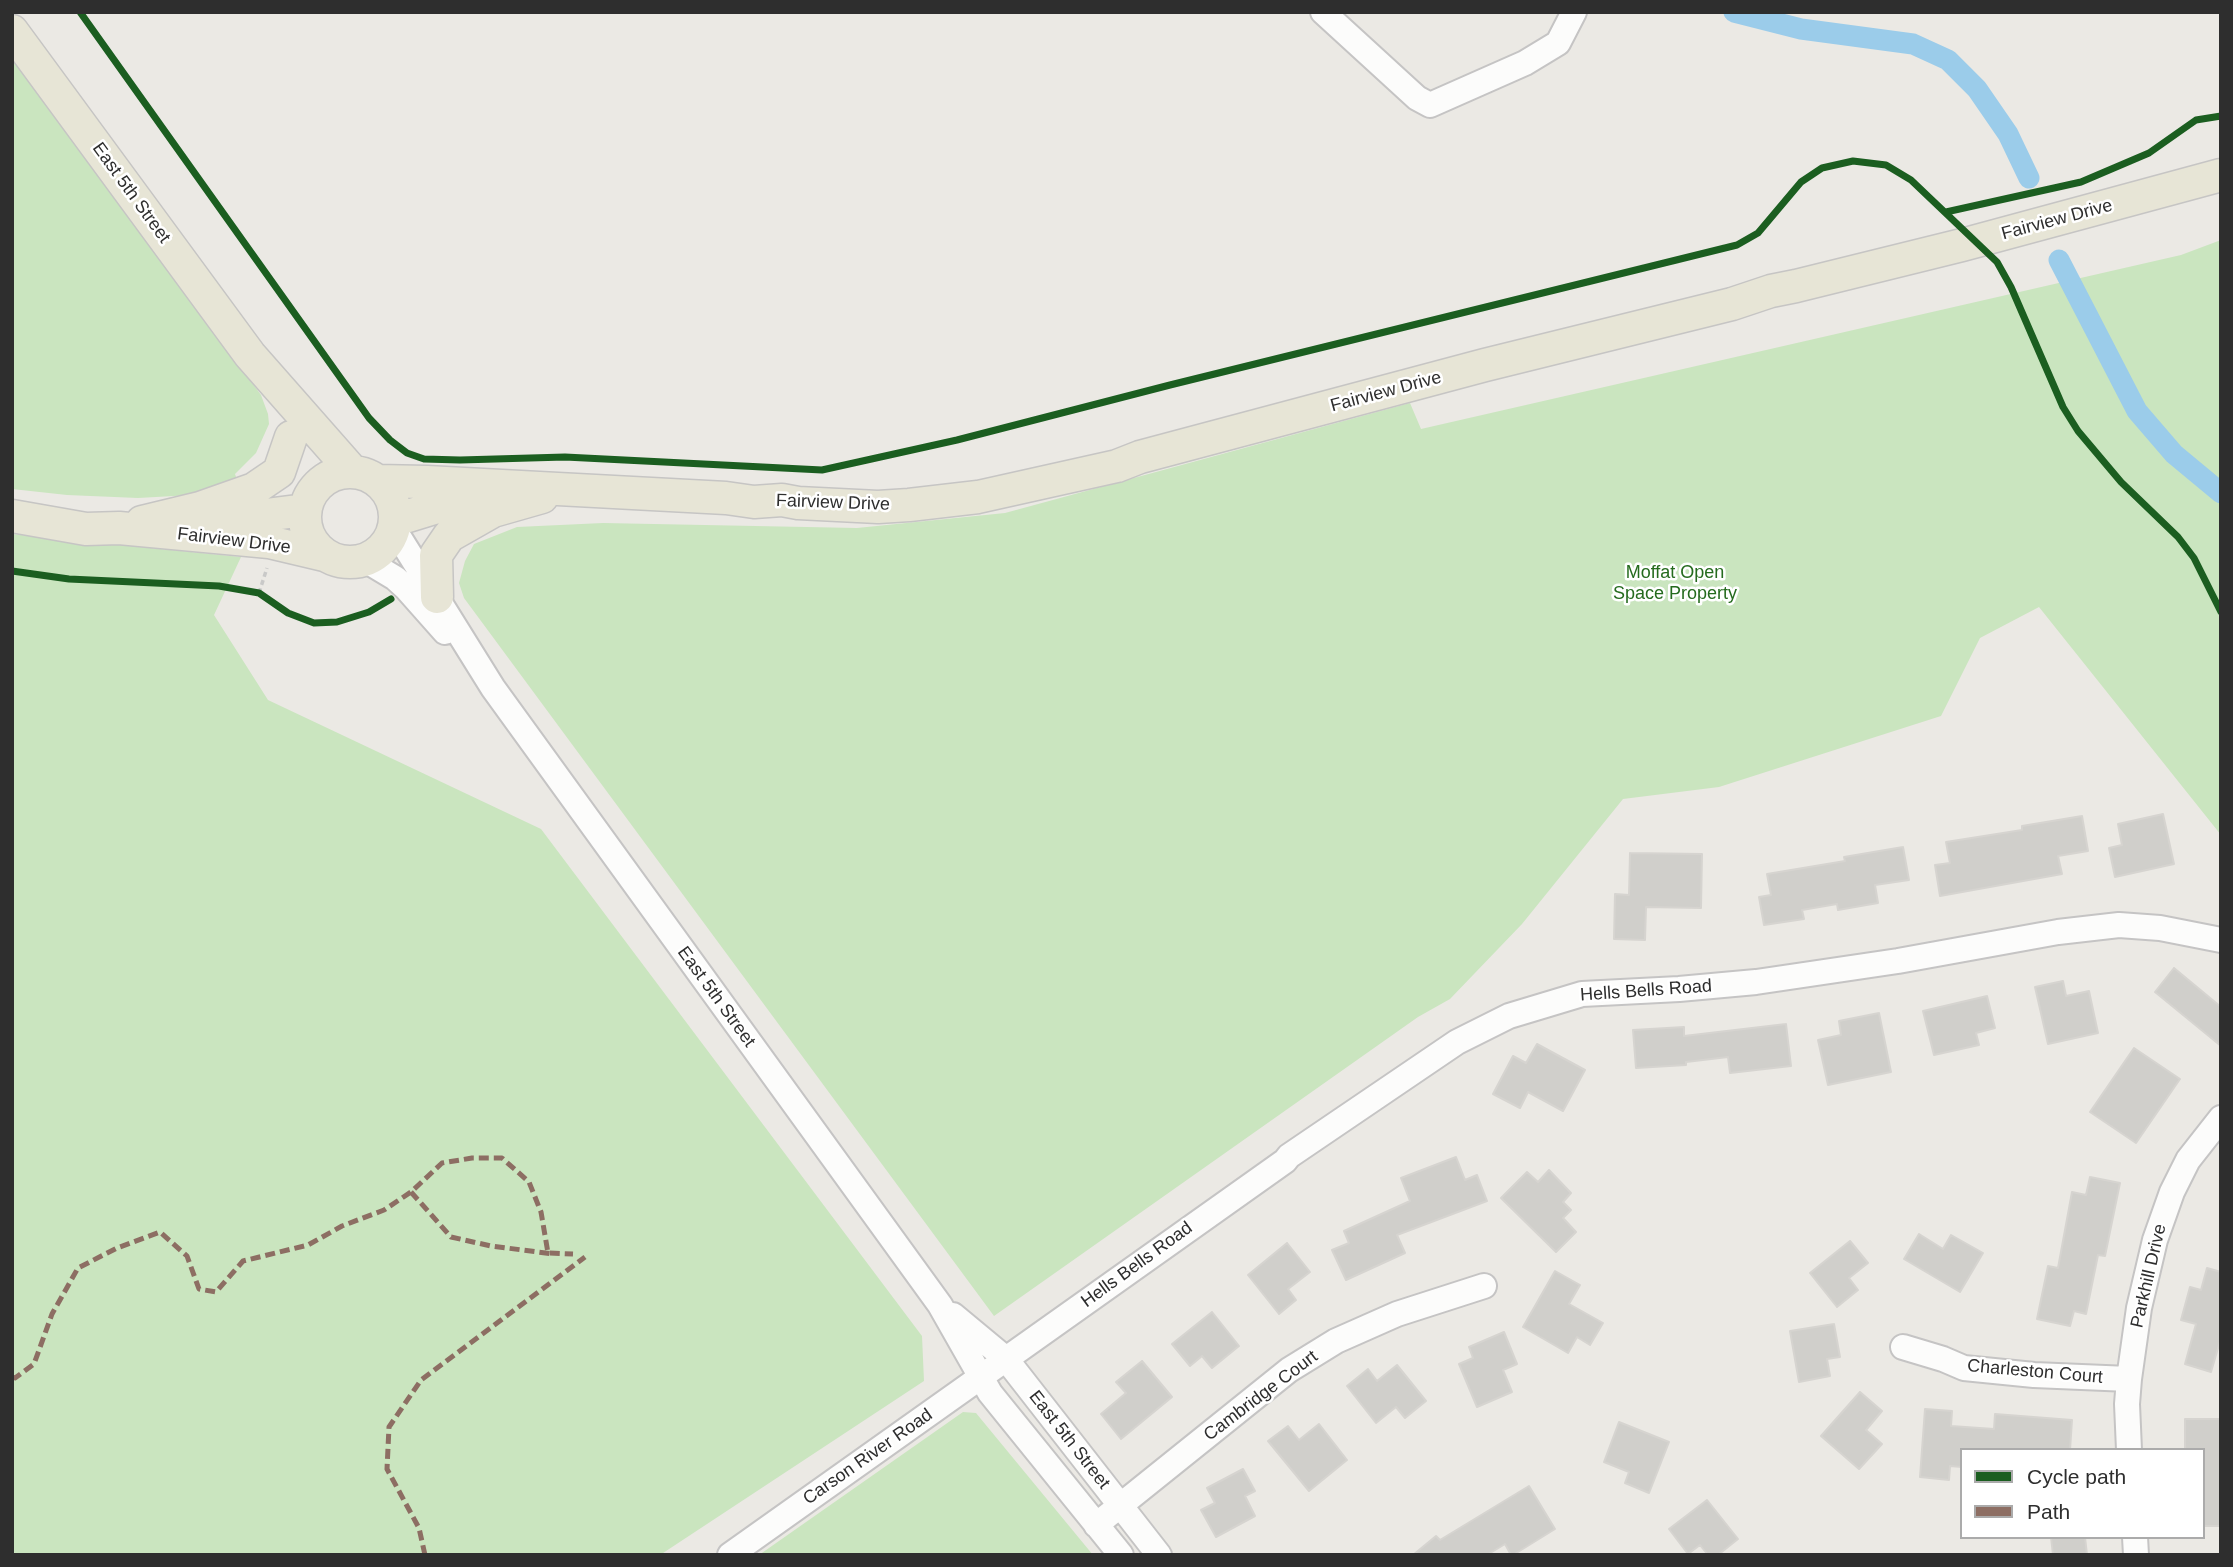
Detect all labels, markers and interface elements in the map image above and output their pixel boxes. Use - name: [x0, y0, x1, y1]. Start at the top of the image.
- street label: East 5th Street: [87, 138, 175, 248]
- street label: Fairview Drive: [1999, 195, 2115, 245]
- street label: Fairview Drive: [1328, 367, 1444, 417]
- street label: Fairview Drive: [776, 490, 890, 516]
- street label: Fairview Drive: [176, 523, 292, 559]
- park label: Moffat Open Space Property: [1613, 562, 1737, 604]
- street label: East 5th Street: [672, 942, 760, 1052]
- street label: Hells Bells Road: [1579, 976, 1713, 1006]
- street label: Hells Bells Road: [1077, 1217, 1197, 1313]
- street label: Parkhill Drive: [2127, 1222, 2171, 1330]
- street label: Cambridge Court: [1200, 1346, 1322, 1446]
- street label: Charleston Court: [1966, 1355, 2104, 1389]
- street label: East 5th Street: [1024, 1386, 1114, 1494]
- street label: Carson River Road: [799, 1404, 937, 1510]
- legend: [1960, 1448, 2205, 1539]
- text: Cycle path: [2027, 1465, 2126, 1488]
- text: Path: [2027, 1500, 2070, 1523]

